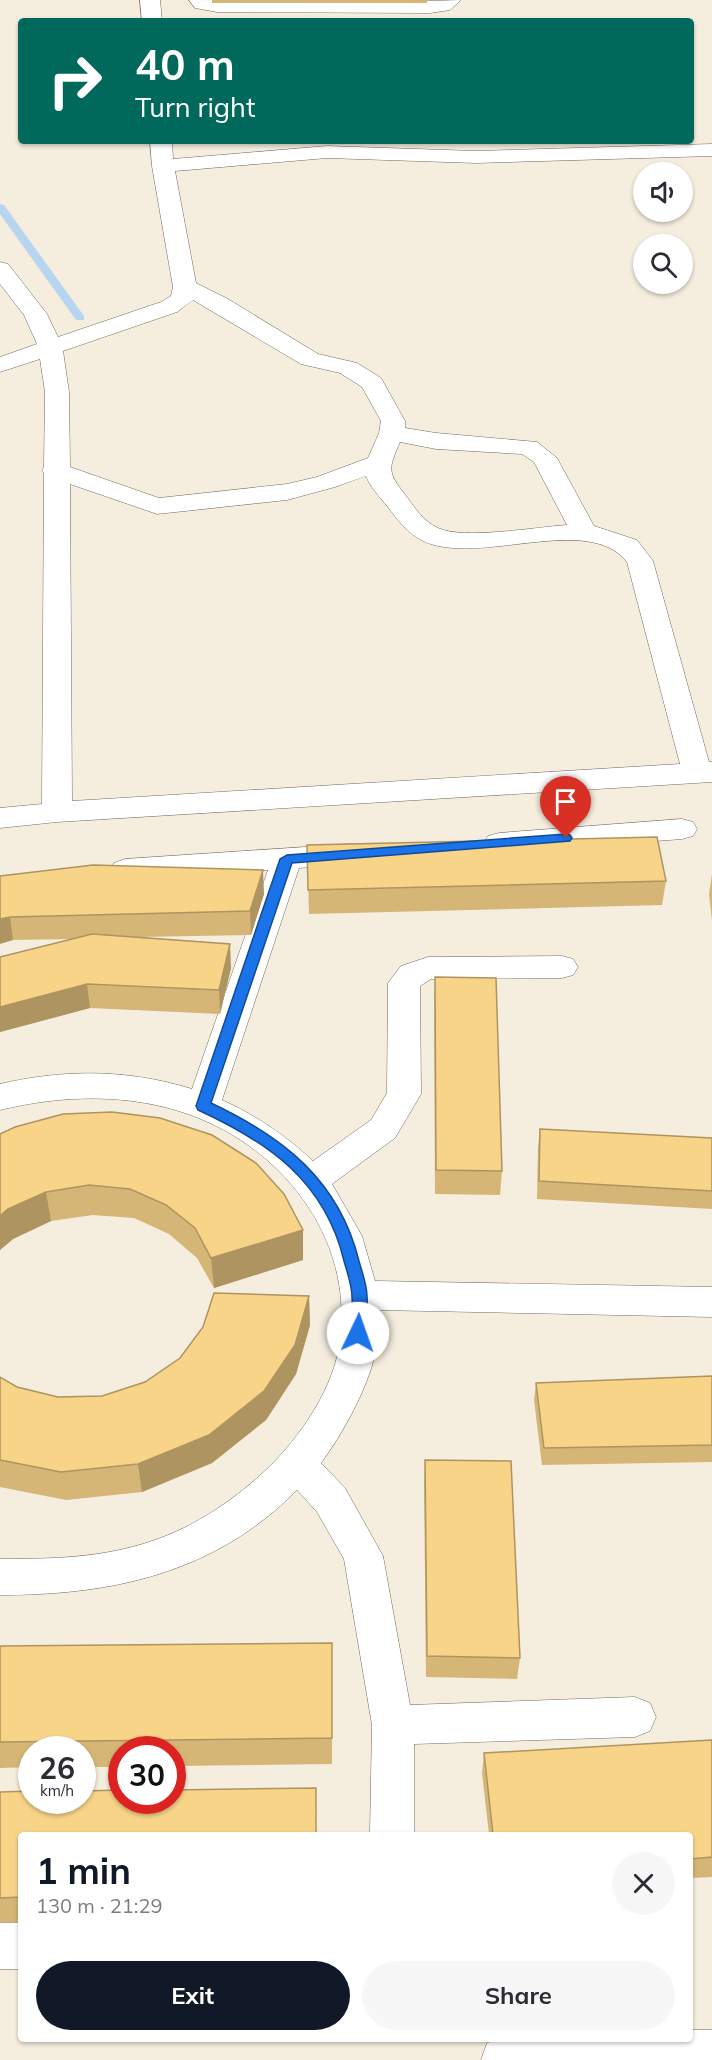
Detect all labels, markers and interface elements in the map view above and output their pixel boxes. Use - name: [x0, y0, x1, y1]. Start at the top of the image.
- text: 40 m: [135, 38, 235, 91]
- icon: right: [36, 42, 114, 120]
- text: Turn right: [135, 90, 255, 124]
- map controls: [633, 162, 693, 294]
- button: sound: [633, 162, 693, 222]
- button: search: [633, 234, 693, 294]
- pin: [540, 776, 591, 838]
- icon: arrive: [549, 785, 582, 818]
- position arrow: [326, 1301, 390, 1365]
- speed limit sign: 30: [108, 1736, 186, 1814]
- text: 26: [39, 1749, 75, 1787]
- text: km/h: [40, 1781, 74, 1800]
- text: 1 min: [36, 1848, 131, 1893]
- button: close: [612, 1852, 675, 1915]
- text: 130 m · 21:29: [36, 1893, 162, 1918]
- button: Exit: [36, 1961, 350, 2030]
- button: Share: [362, 1961, 675, 2030]

